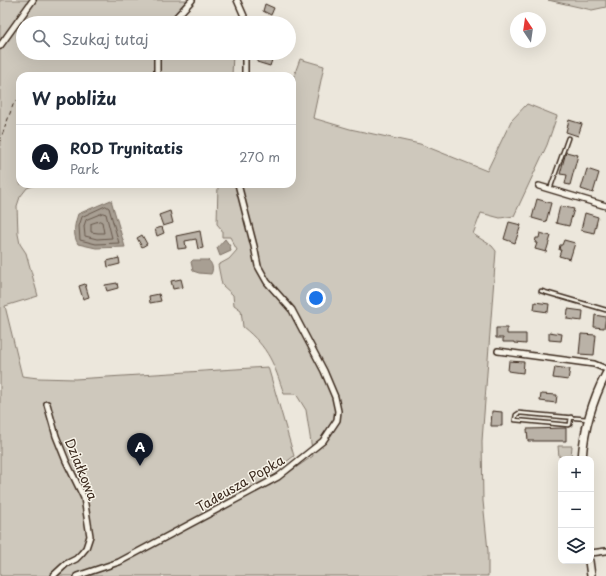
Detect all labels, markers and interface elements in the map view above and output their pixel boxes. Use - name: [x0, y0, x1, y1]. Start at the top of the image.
- north arrow: [510, 12, 546, 48]
- search box: [16, 16, 296, 60]
- icon: search: [30, 27, 52, 49]
- text: Szukaj tutaj: [62, 27, 149, 50]
- text: W pobliżu: [32, 85, 117, 111]
- text: ROD Trynitatis: [70, 136, 183, 159]
- text: A: [40, 147, 50, 166]
- text: 270 m: [239, 147, 280, 166]
- text: Park: [70, 159, 99, 178]
- your location: [306, 288, 326, 308]
- pin: A: [127, 433, 153, 466]
- street label: Działkowa: [61, 435, 103, 504]
- street label: Tadeusza Popka: [192, 450, 288, 516]
- map controls: [558, 456, 594, 564]
- button: +: [558, 456, 594, 492]
- button: −: [558, 492, 594, 528]
- button: layers: [558, 528, 594, 564]

